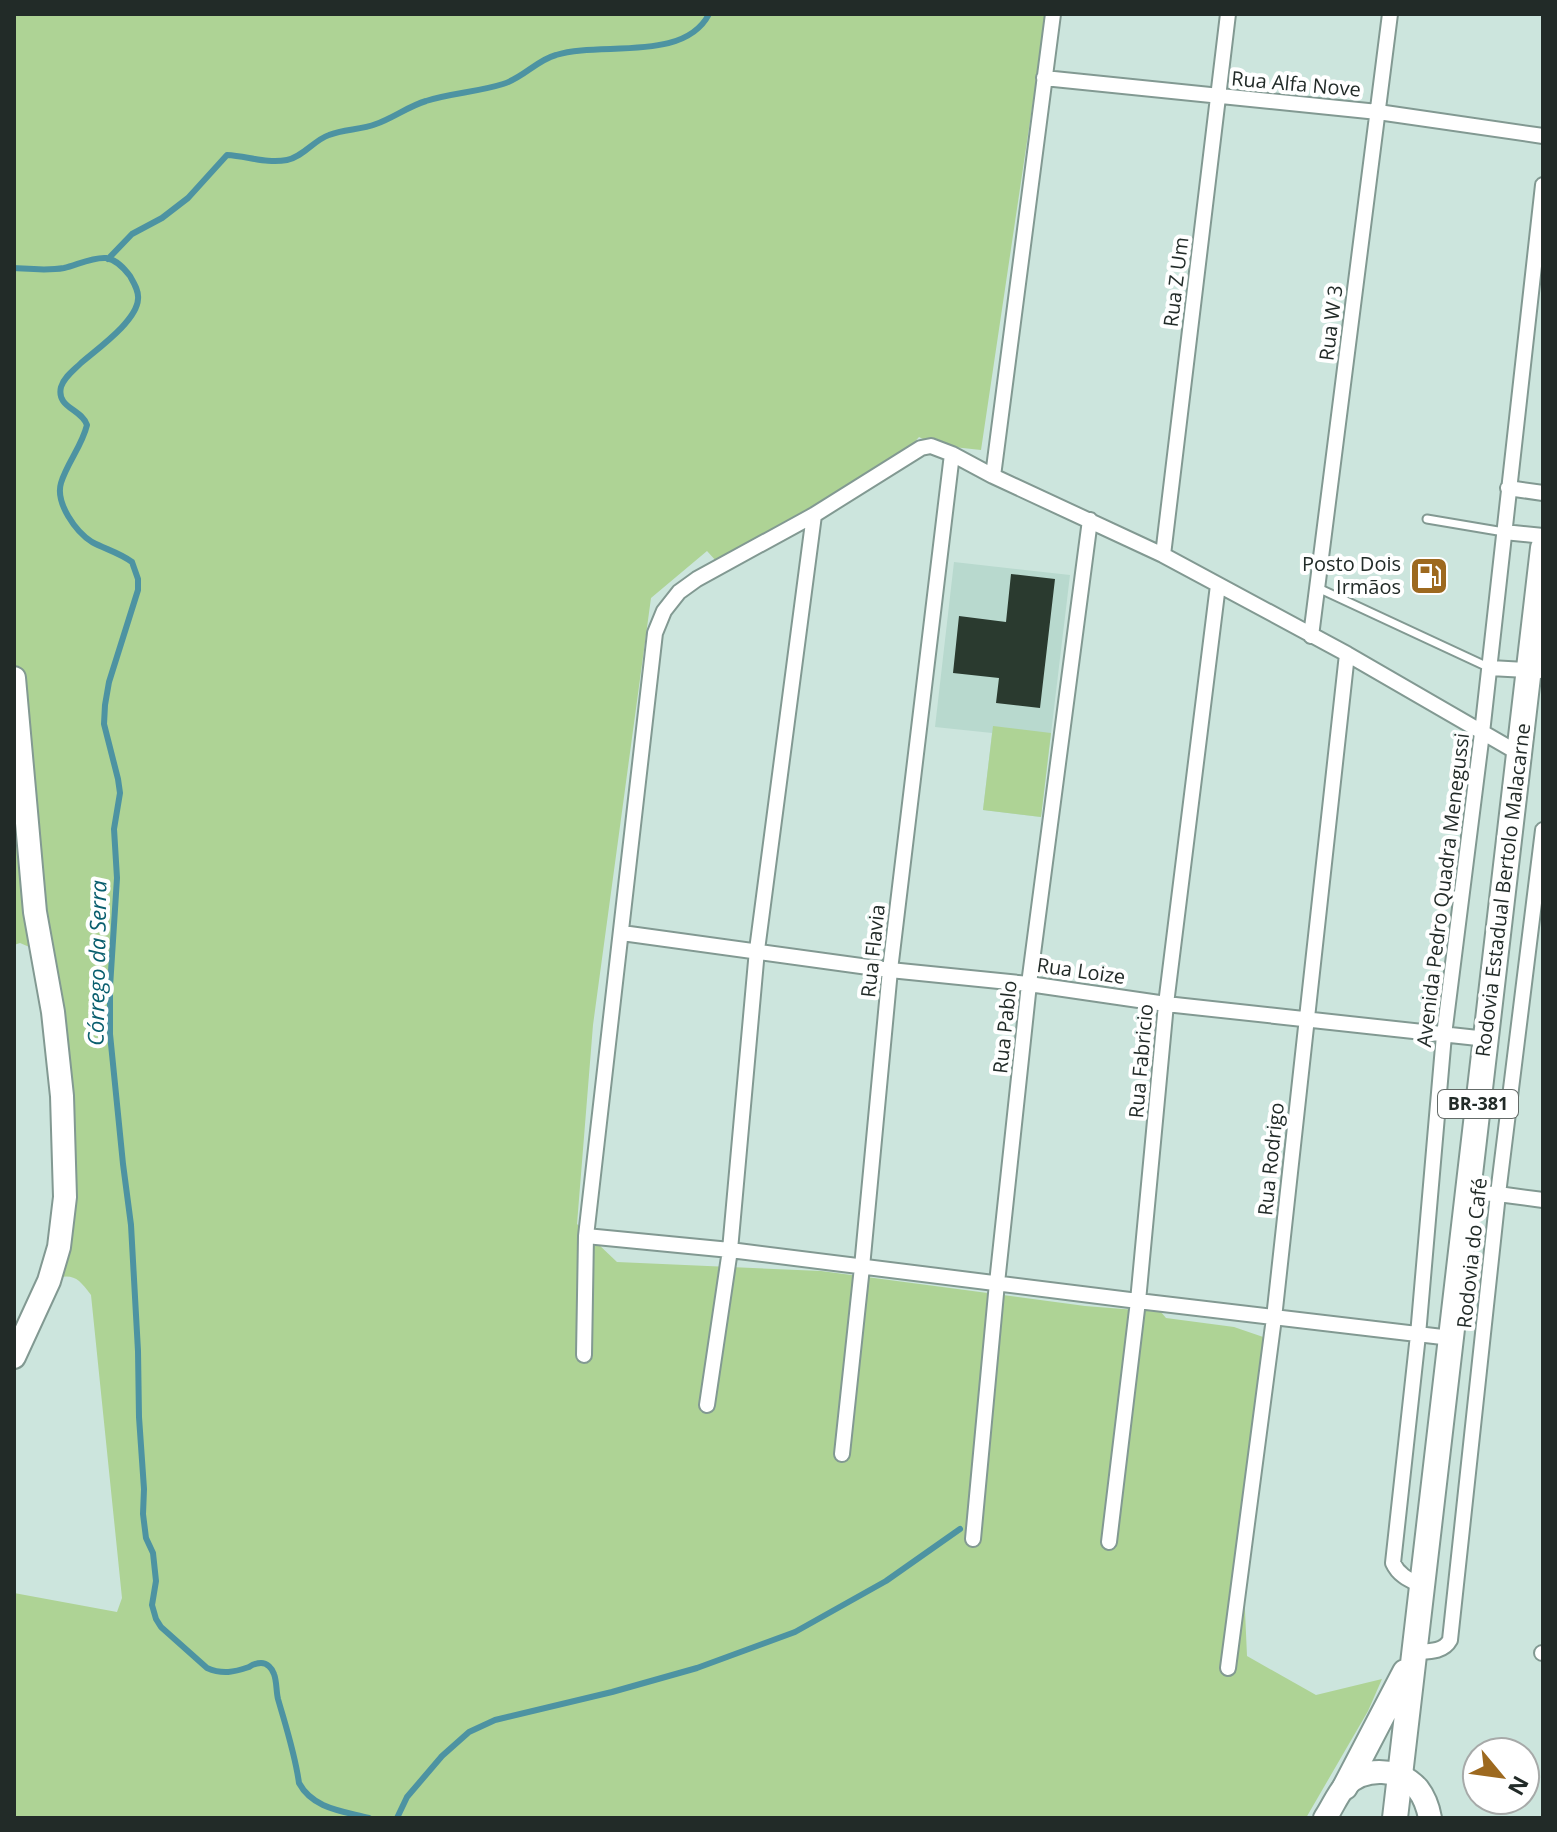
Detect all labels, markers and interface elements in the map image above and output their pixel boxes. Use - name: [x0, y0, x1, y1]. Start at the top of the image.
- street label: Rua Alfa Nove: [1230, 64, 1362, 103]
- street label: Rua Z Um: [1157, 235, 1194, 329]
- street label: Rua W 3: [1312, 284, 1349, 362]
- place label: Posto Dois Irmãos: [1302, 550, 1401, 600]
- fuel station icon: Posto Dois Irmãos: [1408, 555, 1450, 597]
- street label: Rodovia Estadual Bertolo Malacarne: [1469, 721, 1536, 1058]
- street label: Avenida Pedro Quadra Menegussi: [1410, 731, 1475, 1049]
- water label: Córrego da Serra: [80, 880, 112, 1046]
- street label: Rua Flavia: [854, 903, 891, 999]
- street label: Rua Loize: [1035, 951, 1127, 990]
- street label: Rua Pablo: [986, 979, 1023, 1075]
- street label: Rua Fabricio: [1122, 1003, 1159, 1119]
- road number: BR-381: [1438, 1090, 1518, 1118]
- street label: Rua Rodrigo: [1251, 1101, 1290, 1217]
- street label: Rodovia do Café: [1450, 1176, 1493, 1330]
- north arrow: [1461, 1736, 1541, 1816]
- text: N: [1502, 1771, 1537, 1801]

